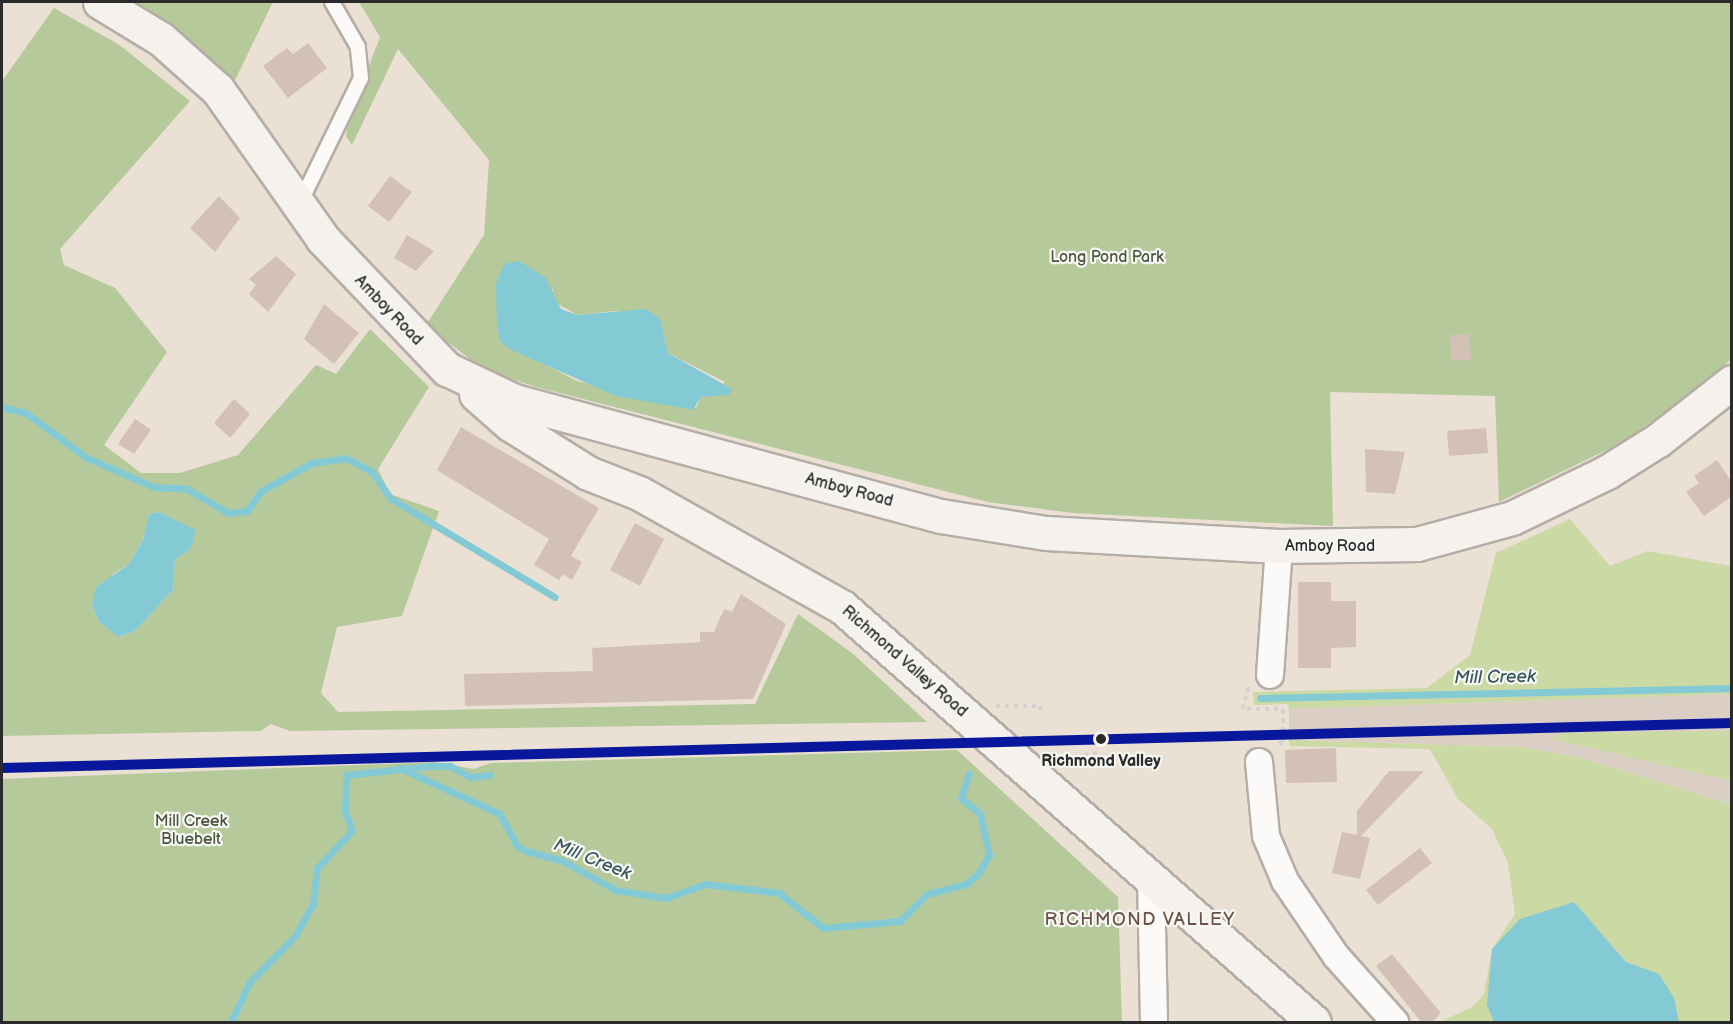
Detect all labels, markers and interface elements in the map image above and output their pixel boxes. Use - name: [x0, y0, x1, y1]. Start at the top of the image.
- park label: Long Pond Park: [1050, 248, 1164, 268]
- street label: Amboy Road: [349, 272, 427, 350]
- street label: Amboy Road: [802, 470, 896, 512]
- street label: Amboy Road: [1284, 537, 1376, 557]
- street label: Richmond Valley Road: [837, 602, 971, 722]
- water label: Mill Creek: [1454, 666, 1536, 690]
- marker: Richmond Valley: [1090, 728, 1112, 750]
- place label: Richmond Valley: [1041, 752, 1161, 772]
- park label: Mill Creek Bluebelt: [155, 812, 227, 850]
- water label: Mill Creek: [550, 835, 634, 885]
- district label: RICHMOND VALLEY: [1044, 909, 1236, 931]

